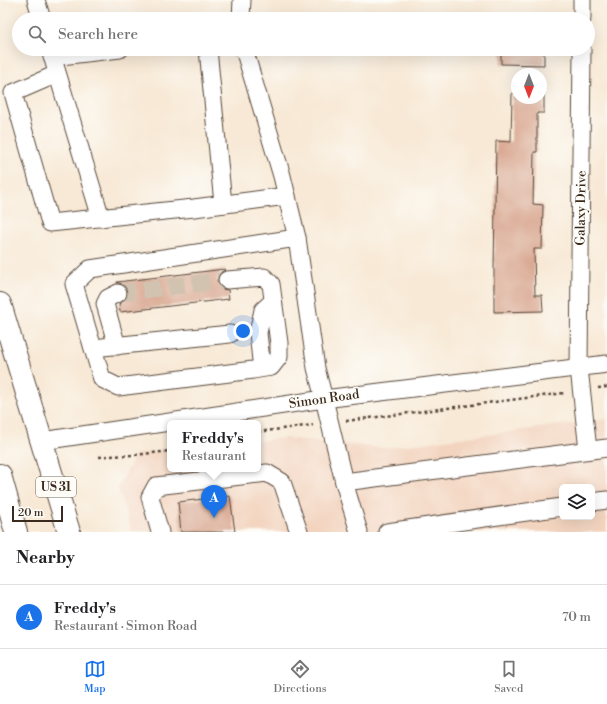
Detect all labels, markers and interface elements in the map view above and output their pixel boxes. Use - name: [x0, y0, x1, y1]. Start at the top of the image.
- search box: [12, 12, 595, 56]
- icon: search: [26, 23, 48, 45]
- text: Search here: [58, 25, 138, 44]
- north arrow: [511, 68, 547, 104]
- street label: Galaxy Drive: [572, 170, 590, 246]
- your location: [233, 321, 253, 341]
- street label: Simon Road: [288, 386, 361, 412]
- popup: [167, 420, 261, 472]
- text: Freddy's: [182, 429, 244, 448]
- text: Restaurant: [182, 448, 246, 464]
- road number: US 31: [36, 477, 76, 497]
- map controls: [559, 484, 595, 520]
- button: layers: [559, 484, 595, 520]
- pin: A: [201, 485, 227, 518]
- scale bar: [12, 504, 63, 523]
- text: 20 m: [18, 506, 43, 520]
- text: Nearby: [16, 547, 75, 569]
- text: Freddy's: [54, 599, 116, 618]
- text: A: [24, 609, 34, 625]
- text: 70 m: [562, 609, 591, 625]
- text: Restaurant · Simon Road: [54, 618, 197, 634]
- tab: Map: [84, 658, 106, 696]
- tab: Directions: [274, 658, 327, 696]
- tab: Saved: [494, 658, 523, 696]

